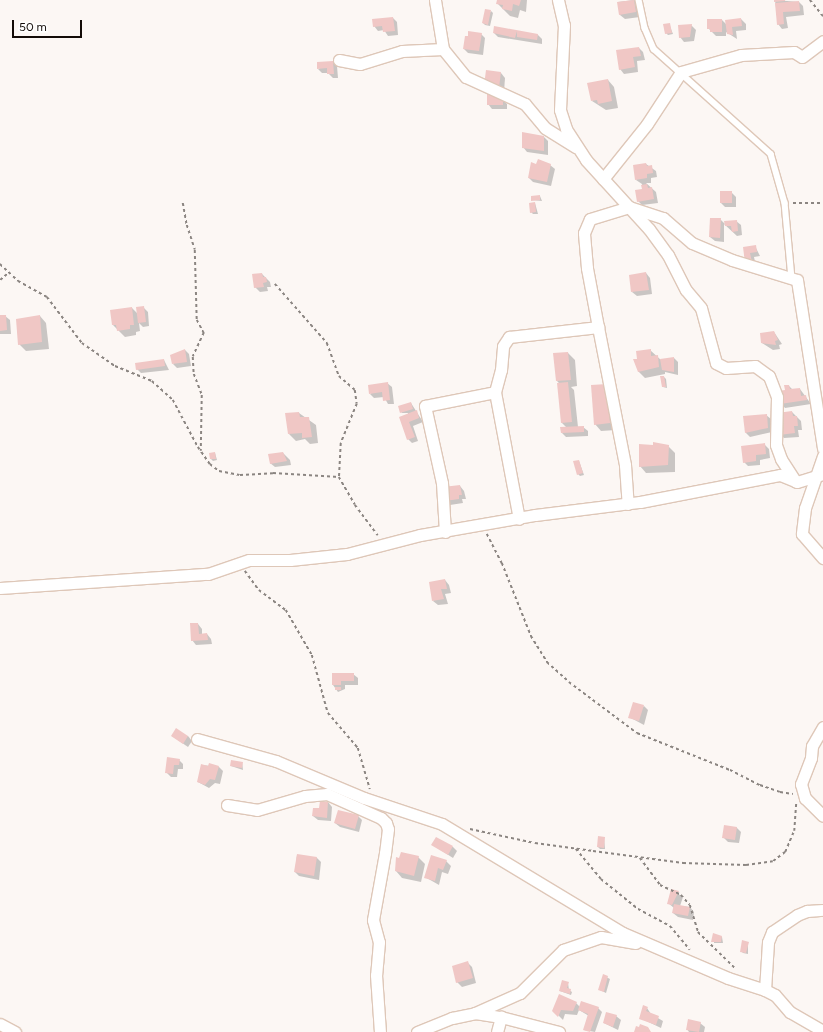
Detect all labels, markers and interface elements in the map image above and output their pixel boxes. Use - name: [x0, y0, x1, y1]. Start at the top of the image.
- scale bar: [14, 12, 84, 38]
- text: 50 m: [19, 20, 47, 34]

